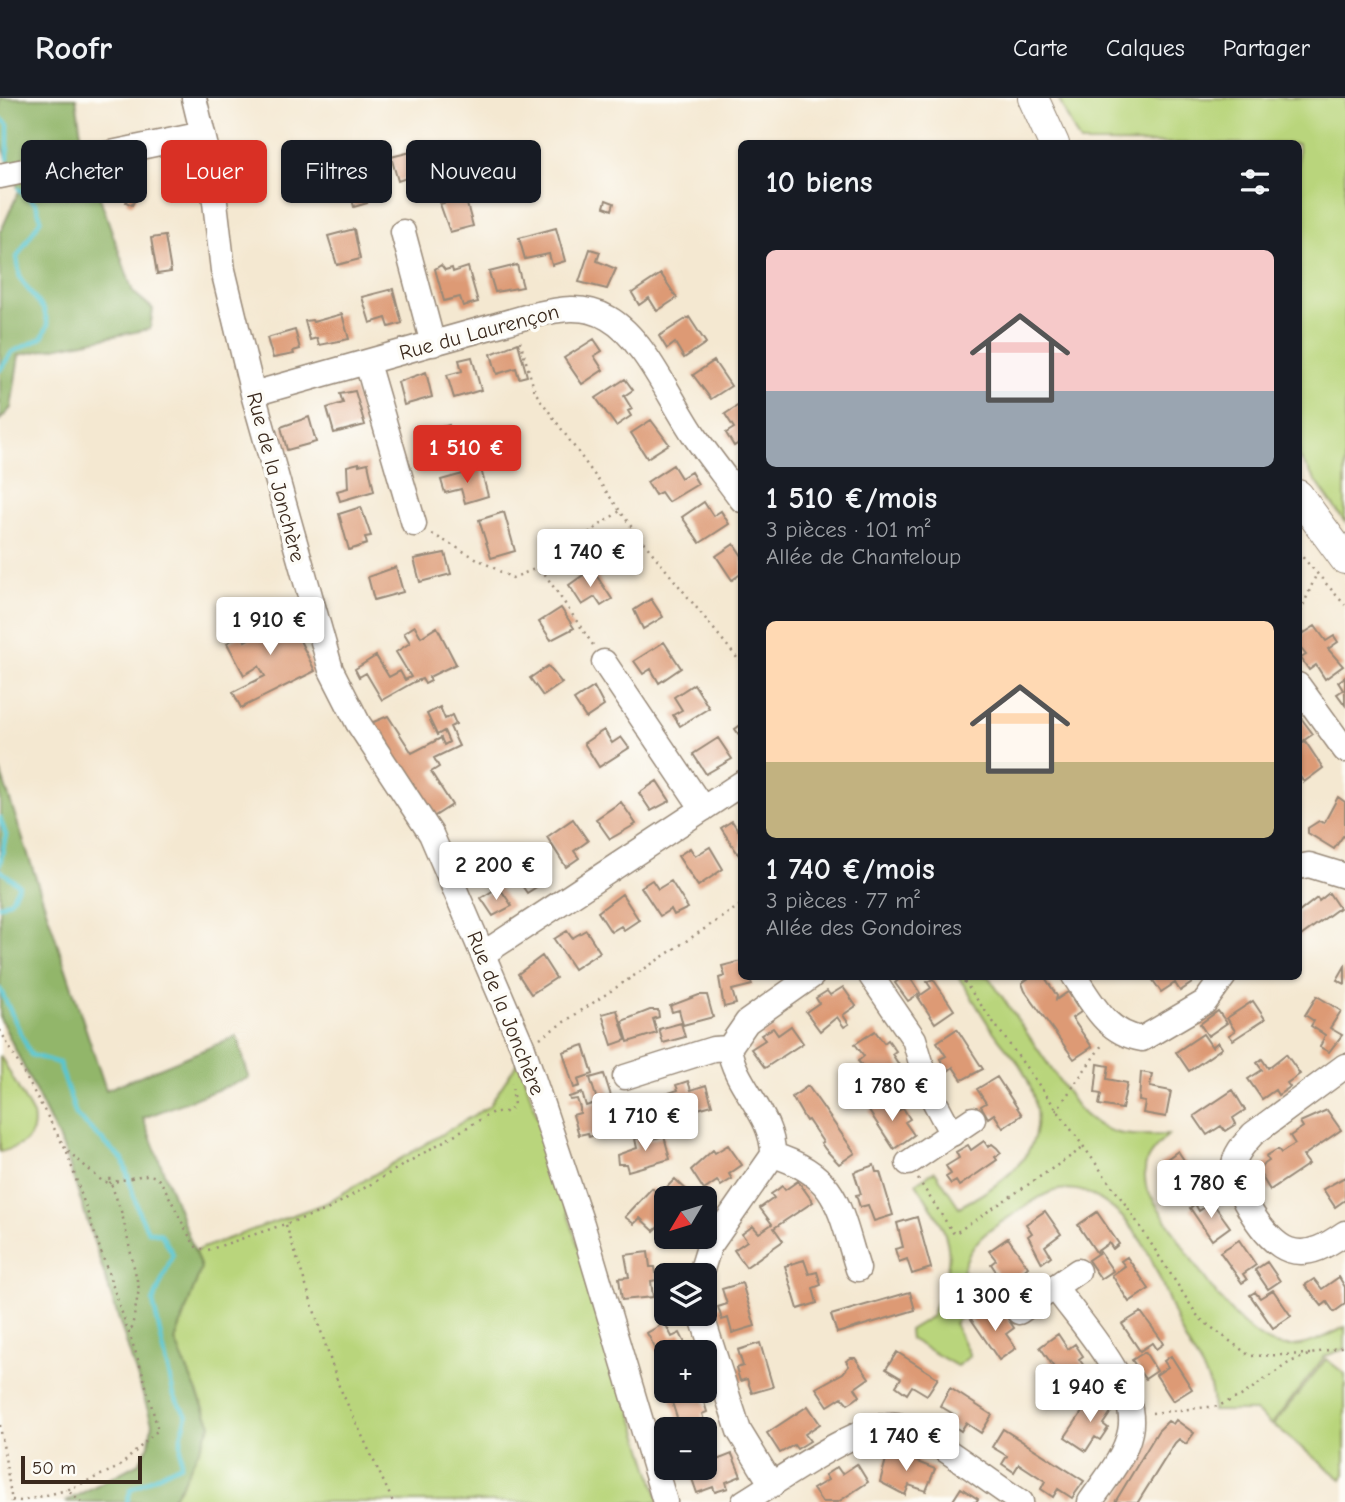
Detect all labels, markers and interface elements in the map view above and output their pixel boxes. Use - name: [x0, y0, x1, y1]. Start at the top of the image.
- text: Roofr: [35, 29, 112, 67]
- text: Carte: [1013, 34, 1068, 62]
- text: Calques: [1106, 34, 1185, 62]
- text: Partager: [1223, 34, 1310, 62]
- chip: Acheter: [21, 140, 147, 203]
- chip: Louer: [161, 140, 267, 203]
- chip: Filtres: [281, 140, 392, 203]
- chip: Nouveau: [406, 140, 541, 203]
- icon: filters: [1236, 163, 1274, 201]
- text: 10 biens: [766, 165, 872, 200]
- icon: home: [957, 295, 1083, 421]
- street label: Rue du Laurençon: [397, 299, 561, 365]
- street label: Rue de la Jonchère: [242, 390, 310, 564]
- pin: 1 510 €: [402, 426, 532, 485]
- text: 1 510 €: [429, 434, 505, 461]
- text: 1 510 €/mois: [766, 481, 937, 516]
- text: 3 pièces · 101 m²: [766, 516, 931, 543]
- pin: 1 740 €: [525, 530, 655, 589]
- text: 1 740 €: [553, 538, 627, 565]
- text: Allée de Chanteloup: [766, 543, 961, 570]
- pin: 1 910 €: [205, 598, 335, 657]
- text: 1 910 €: [232, 606, 308, 633]
- icon: home: [957, 666, 1083, 792]
- pin: 2 200 €: [431, 842, 561, 902]
- text: 2 200 €: [455, 851, 537, 878]
- text: 1 740 €/mois: [766, 852, 935, 887]
- text: 3 pièces · 77 m²: [766, 887, 920, 914]
- text: Allée des Gondoires: [766, 914, 962, 941]
- street label: Rue de la Jonchère: [462, 928, 550, 1098]
- pin: 1 780 €: [827, 1063, 957, 1123]
- text: 1 780 €: [854, 1072, 930, 1099]
- pin: 1 710 €: [580, 1094, 710, 1153]
- text: 1 710 €: [608, 1102, 682, 1129]
- pin: 1 780 €: [1146, 1160, 1276, 1220]
- text: 1 780 €: [1173, 1169, 1249, 1196]
- north arrow: [654, 1186, 718, 1250]
- map controls: [654, 1186, 717, 1480]
- button: layers: [654, 1263, 717, 1326]
- pin: 1 300 €: [930, 1274, 1060, 1333]
- text: 1 300 €: [956, 1282, 1034, 1309]
- button: +: [654, 1340, 717, 1403]
- pin: 1 940 €: [1025, 1364, 1155, 1424]
- text: 1 940 €: [1051, 1373, 1129, 1400]
- pin: 1 740 €: [841, 1414, 971, 1473]
- button: −: [654, 1417, 717, 1480]
- text: 1 740 €: [869, 1422, 943, 1449]
- scale bar: [21, 1453, 142, 1485]
- text: 50 m: [32, 1457, 76, 1479]

